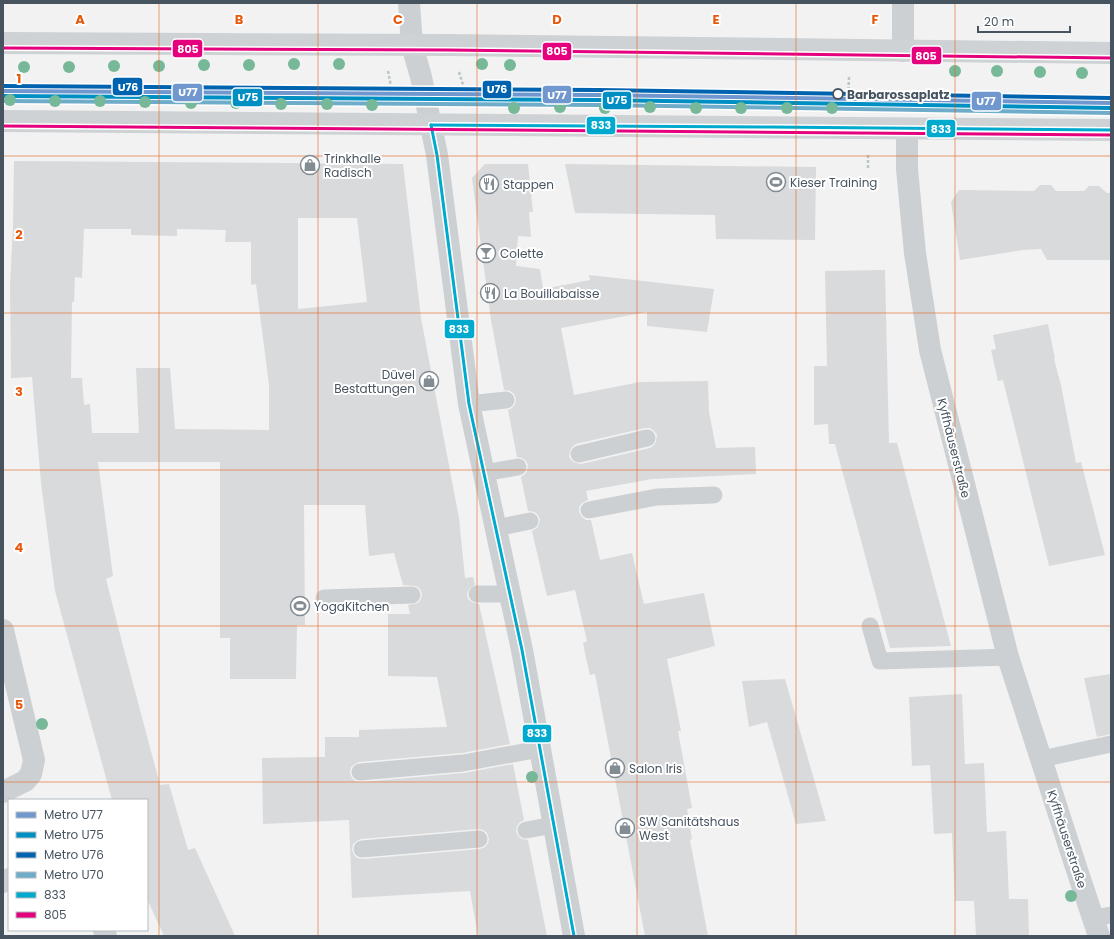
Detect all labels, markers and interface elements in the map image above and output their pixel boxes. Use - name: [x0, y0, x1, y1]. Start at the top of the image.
- scale bar: [978, 8, 1070, 34]
- text: A: [75, 10, 85, 29]
- text: B: [235, 10, 244, 29]
- text: C: [393, 10, 403, 29]
- text: D: [552, 10, 562, 29]
- text: E: [712, 10, 720, 29]
- text: F: [871, 10, 879, 29]
- text: 20 m: [984, 13, 1014, 30]
- line badge: 805: [172, 39, 203, 58]
- text: 805: [177, 41, 199, 57]
- line badge: 805: [542, 42, 572, 61]
- text: 805: [546, 43, 568, 59]
- line badge: 805: [911, 46, 942, 65]
- text: 805: [915, 48, 937, 64]
- text: 1: [17, 69, 21, 88]
- line badge: U76: [112, 77, 143, 96]
- text: U76: [118, 79, 138, 95]
- line badge: U76: [482, 80, 512, 99]
- text: U76: [487, 81, 507, 97]
- line badge: U77: [172, 83, 203, 102]
- text: U77: [178, 84, 198, 100]
- line badge: U77: [542, 85, 572, 104]
- place label: Barbarossaplatz: [847, 86, 950, 103]
- text: U77: [547, 87, 567, 103]
- line badge: U75: [232, 88, 263, 107]
- marker: Barbarossaplatz: [832, 88, 844, 100]
- text: U75: [238, 89, 258, 105]
- line badge: U75: [602, 91, 632, 110]
- line badge: U77: [971, 91, 1002, 111]
- text: U75: [607, 92, 627, 108]
- text: U77: [976, 93, 996, 109]
- line badge: 833: [586, 116, 616, 135]
- text: 833: [591, 117, 612, 133]
- line badge: 833: [926, 119, 956, 138]
- text: 833: [931, 121, 952, 137]
- place label: Trinkhalle Radisch: [324, 150, 381, 181]
- shop icon: Trinkhalle Radisch: [299, 154, 321, 176]
- sports icon: Kieser Training: [765, 171, 787, 193]
- restaurant icon: Stappen: [478, 173, 500, 195]
- place label: Kieser Training: [790, 174, 877, 191]
- place label: Stappen: [503, 176, 554, 193]
- text: 2: [15, 225, 23, 244]
- bar icon: Colette: [475, 242, 497, 264]
- place label: Colette: [500, 245, 544, 262]
- restaurant icon: La Bouillabaisse: [479, 282, 501, 304]
- place label: La Bouillabaisse: [504, 285, 599, 302]
- line badge: 833: [444, 319, 475, 339]
- text: 833: [449, 321, 470, 337]
- place label: Düvel Bestattungen: [334, 366, 415, 397]
- shop icon: Düvel Bestattungen: [418, 370, 440, 392]
- text: 3: [15, 382, 23, 401]
- street label: Kyffhäuserstraße: [933, 396, 975, 500]
- text: 4: [15, 538, 24, 557]
- sports icon: YogaKitchen: [289, 595, 311, 617]
- place label: YogaKitchen: [314, 598, 390, 615]
- text: 5: [15, 695, 23, 714]
- line badge: 833: [522, 724, 552, 743]
- text: 833: [527, 725, 548, 741]
- shop icon: Salon Iris: [604, 757, 626, 779]
- place label: Salon Iris: [629, 760, 682, 777]
- street label: Kyffhäuserstraße: [1043, 788, 1091, 890]
- legend: [8, 799, 148, 931]
- text: Metro U77: [44, 806, 103, 823]
- place label: SW Sanitätshaus West: [639, 813, 740, 844]
- shop icon: SW Sanitätshaus West: [614, 817, 636, 839]
- text: Metro U75: [44, 826, 104, 843]
- text: Metro U76: [44, 846, 104, 863]
- text: Metro U70: [44, 866, 104, 883]
- text: 833: [44, 886, 66, 903]
- text: 805: [44, 906, 67, 923]

